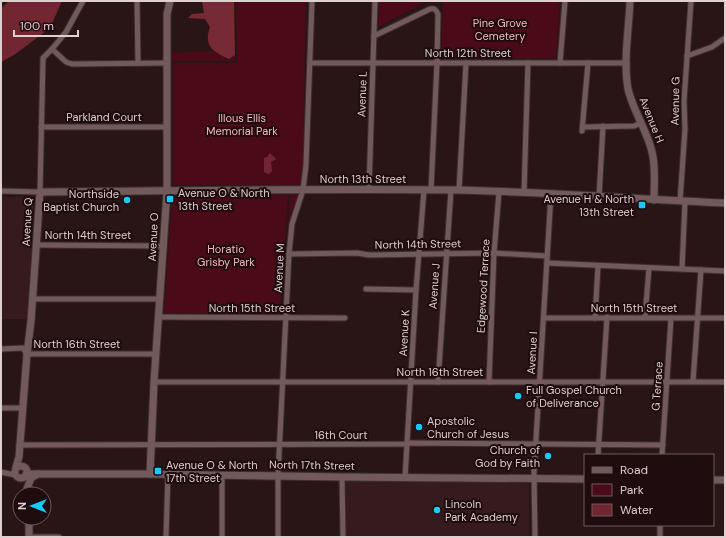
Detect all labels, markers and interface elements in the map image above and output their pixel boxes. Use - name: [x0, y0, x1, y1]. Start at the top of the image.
- scale bar: [14, 12, 78, 38]
- park label: Pine Grove Cemetery: [473, 16, 527, 43]
- text: 100 m: [20, 18, 54, 34]
- street label: North 12th Street: [425, 46, 511, 60]
- street label: Avenue L: [354, 71, 370, 117]
- street label: Avenue G: [668, 77, 682, 125]
- street label: Avenue H: [637, 95, 667, 145]
- street label: Parkland Court: [66, 110, 142, 124]
- park label: Illous Ellis Memorial Park: [206, 111, 278, 138]
- street label: North 13th Street: [320, 172, 406, 186]
- place label: Avenue O & North 13th Street: [178, 186, 270, 213]
- place label: Northside Baptist Church: [43, 187, 119, 214]
- place label: Avenue H & North 13th Street: [543, 192, 634, 219]
- marker: Avenue O & North 13th Street: [165, 194, 175, 204]
- marker: Northside Baptist Church: [122, 195, 132, 205]
- street label: Avenue Q: [19, 197, 35, 247]
- marker: Avenue H & North 13th Street: [637, 200, 647, 210]
- street label: Avenue O: [145, 212, 161, 262]
- street label: North 14th Street: [45, 228, 131, 242]
- street label: North 14th Street: [375, 236, 461, 252]
- street label: Edgewood Terrace: [474, 239, 492, 333]
- park label: Horatio Grisby Park: [197, 242, 255, 269]
- street label: Avenue M: [271, 243, 287, 293]
- street label: Avenue J: [425, 263, 443, 309]
- street label: North 15th Street: [209, 301, 295, 315]
- street label: North 15th Street: [591, 301, 677, 315]
- street label: Avenue K: [396, 309, 412, 357]
- street label: Avenue I: [524, 331, 540, 375]
- street label: North 16th Street: [34, 337, 120, 351]
- street label: G Terrace: [648, 361, 666, 411]
- street label: North 16th Street: [397, 365, 483, 379]
- place label: Full Gospel Church of Deliverance: [526, 383, 622, 410]
- marker: Full Gospel Church of Deliverance: [513, 391, 523, 401]
- place label: Apostolic Church of Jesus: [427, 414, 509, 441]
- marker: Apostolic Church of Jesus: [414, 422, 424, 432]
- street label: 16th Court: [315, 428, 368, 442]
- place label: Church of God by Faith: [475, 443, 540, 470]
- marker: Church of God by Faith: [543, 451, 553, 461]
- legend: [584, 454, 714, 526]
- street label: North 17th Street: [269, 457, 355, 473]
- place label: Avenue O & North 17th Street: [166, 458, 258, 485]
- text: Road: [620, 462, 648, 478]
- marker: Avenue O & North 17th Street: [153, 466, 163, 476]
- text: Park: [620, 482, 644, 498]
- north arrow: [12, 486, 52, 526]
- place label: Lincoln Park Academy: [445, 497, 518, 524]
- text: N: [15, 502, 29, 510]
- text: Water: [620, 502, 654, 518]
- marker: Lincoln Park Academy: [432, 505, 442, 515]

